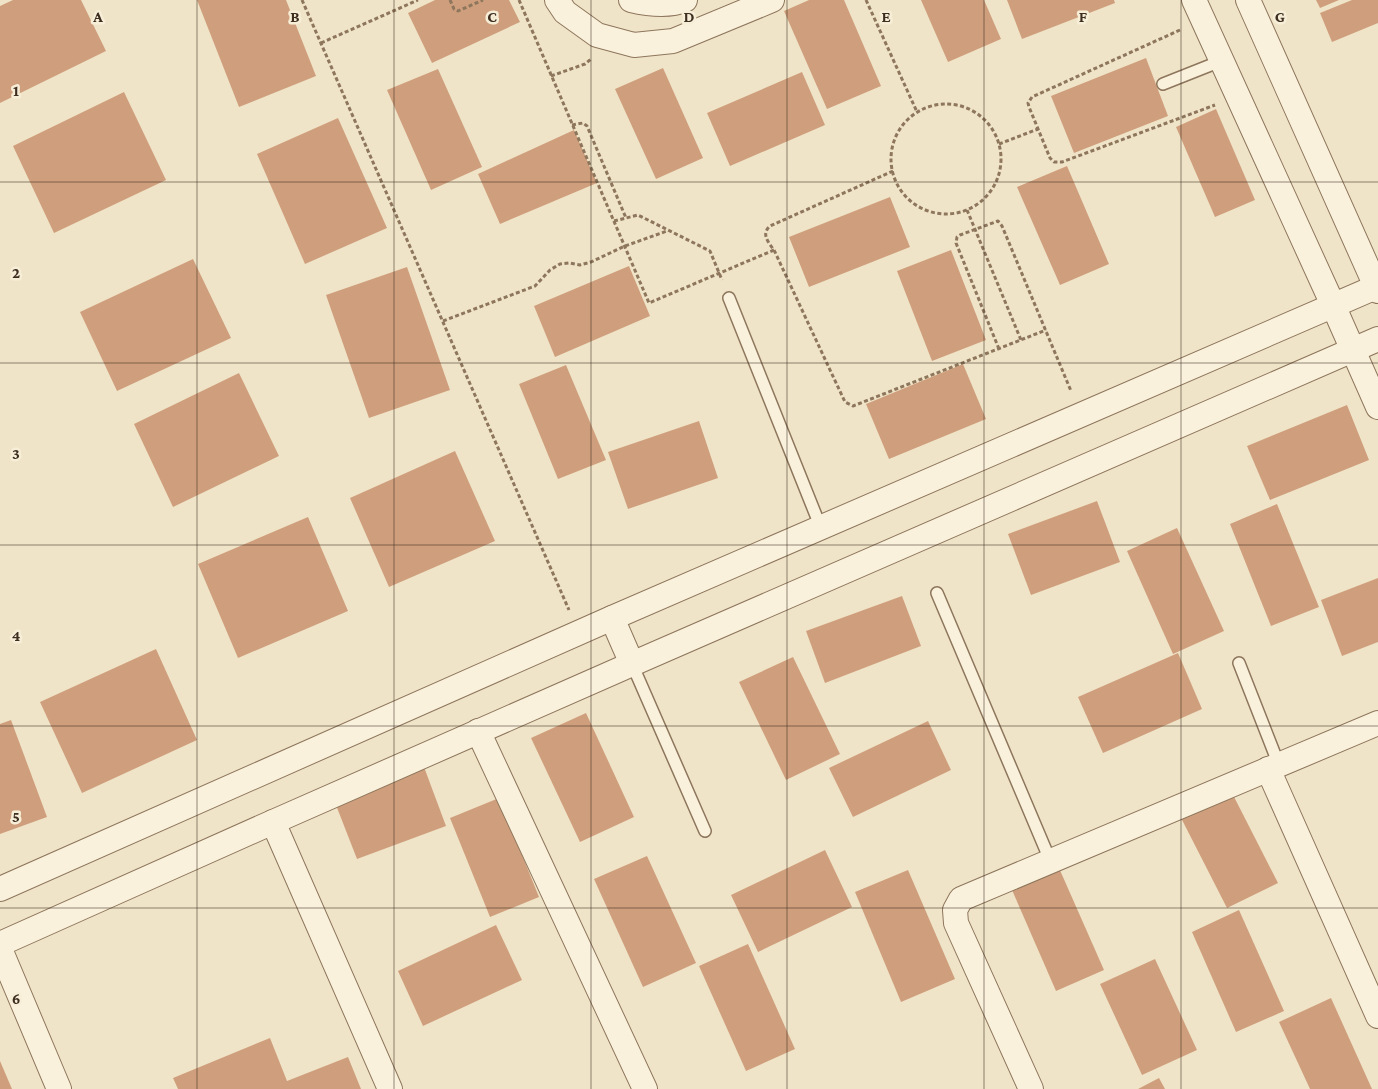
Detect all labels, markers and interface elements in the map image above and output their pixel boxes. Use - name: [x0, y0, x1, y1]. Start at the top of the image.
- text: A: [92, 8, 103, 25]
- text: B: [290, 8, 300, 25]
- text: C: [487, 8, 497, 25]
- text: D: [683, 8, 695, 25]
- text: E: [881, 8, 891, 25]
- text: F: [1079, 8, 1088, 25]
- text: G: [1275, 8, 1285, 25]
- text: 1: [13, 82, 19, 99]
- text: 2: [12, 264, 20, 281]
- text: 3: [12, 445, 20, 462]
- text: 4: [12, 627, 21, 644]
- text: 5: [12, 808, 20, 825]
- text: 6: [12, 990, 20, 1007]

